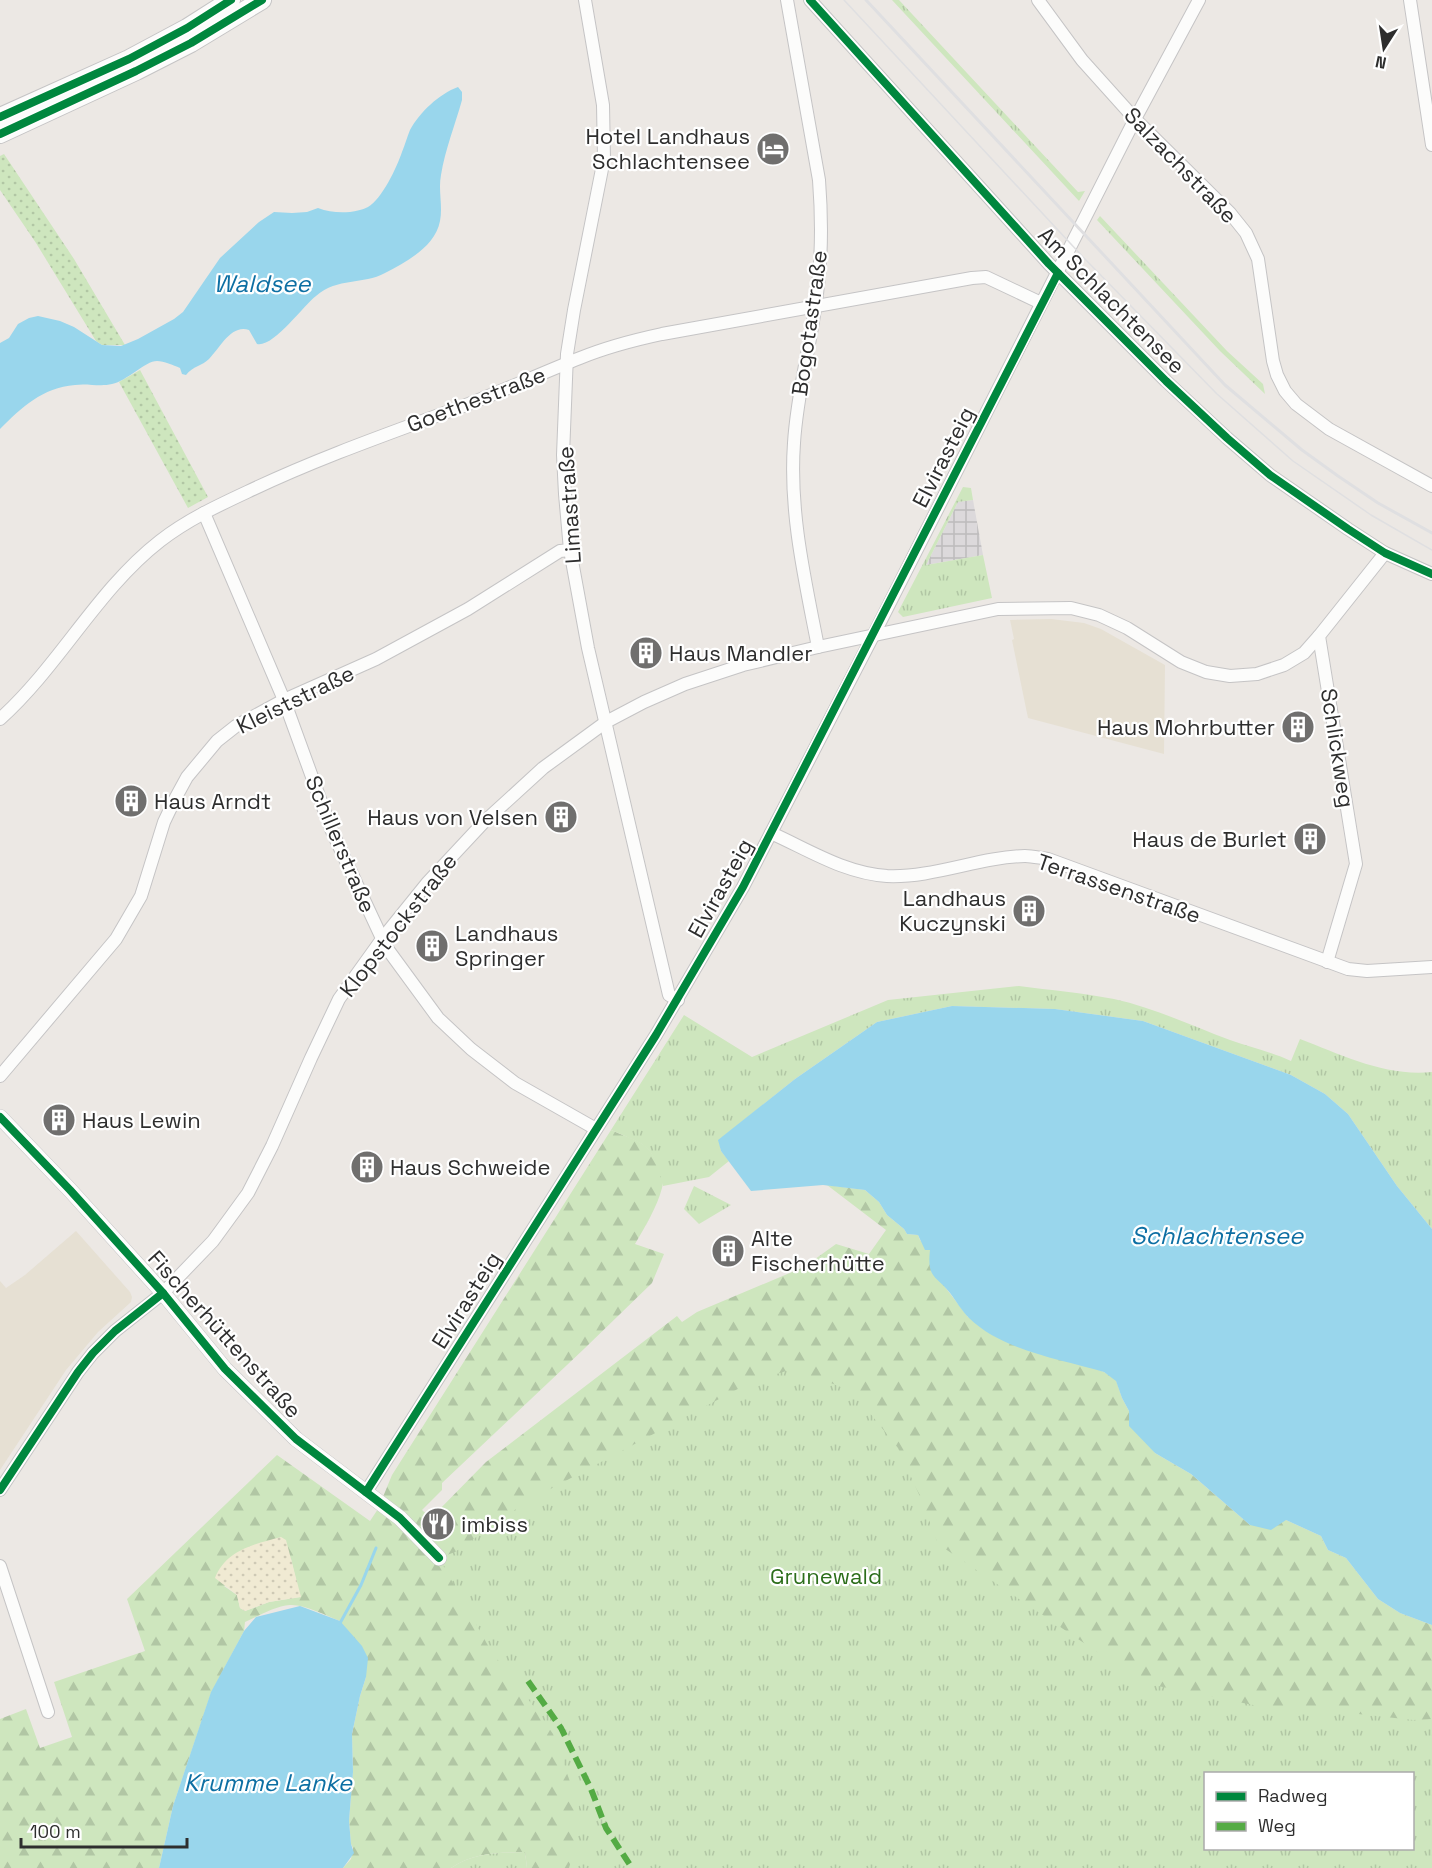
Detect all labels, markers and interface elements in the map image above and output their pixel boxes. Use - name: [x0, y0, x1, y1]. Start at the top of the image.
- north arrow: [1354, 18, 1414, 78]
- text: N: [1374, 51, 1388, 74]
- street label: Salzachstraße: [1119, 101, 1243, 229]
- place label: Hotel Landhaus Schlachtensee: [585, 122, 750, 175]
- hotel icon: Hotel Landhaus Schlachtensee: [755, 131, 791, 167]
- street label: Am Schlachtensee: [1033, 221, 1191, 379]
- street label: Bogotastraße: [785, 248, 833, 398]
- water label: Waldsee: [214, 268, 311, 299]
- street label: Goethestraße: [403, 360, 549, 438]
- street label: Elvirasteig: [906, 402, 980, 512]
- street label: Limastraße: [551, 445, 587, 565]
- building icon: Haus Mandler: [628, 635, 664, 671]
- place label: Haus Mandler: [669, 639, 813, 667]
- street label: Kleiststraße: [232, 658, 358, 740]
- street label: Schlickweg: [1315, 686, 1361, 810]
- building icon: Haus Mohrbutter: [1280, 709, 1316, 745]
- place label: Haus Mohrbutter: [1097, 713, 1275, 741]
- street label: Schillerstraße: [300, 771, 382, 917]
- building icon: Haus Arndt: [113, 783, 149, 819]
- place label: Haus Arndt: [154, 787, 271, 815]
- building icon: Haus von Velsen: [543, 799, 579, 835]
- place label: Haus von Velsen: [367, 803, 538, 831]
- building icon: Haus de Burlet: [1292, 821, 1328, 857]
- place label: Haus de Burlet: [1132, 825, 1287, 853]
- street label: Elvirasteig: [681, 833, 759, 943]
- street label: Klopstockstraße: [333, 847, 463, 1003]
- street label: Terrassenstraße: [1034, 847, 1204, 929]
- place label: Landhaus Kuczynski: [899, 884, 1006, 937]
- building icon: Landhaus Kuczynski: [1011, 893, 1047, 929]
- place label: Landhaus Springer: [455, 919, 558, 972]
- building icon: Landhaus Springer: [414, 928, 450, 964]
- building icon: Haus Lewin: [41, 1102, 77, 1138]
- place label: Haus Lewin: [82, 1106, 201, 1134]
- building icon: Haus Schweide: [349, 1149, 385, 1185]
- place label: Haus Schweide: [390, 1153, 551, 1181]
- water label: Schlachtensee: [1131, 1220, 1304, 1251]
- place label: Alte Fischerhütte: [751, 1224, 885, 1277]
- building icon: Alte Fischerhütte: [710, 1233, 746, 1269]
- street label: Fischerhüttenstraße: [142, 1244, 308, 1424]
- street label: Elvirasteig: [425, 1246, 507, 1354]
- restaurant icon: imbiss: [420, 1506, 456, 1542]
- place label: imbiss: [461, 1510, 528, 1538]
- park label: Grunewald: [770, 1562, 882, 1590]
- water label: Krumme Lanke: [184, 1767, 353, 1798]
- legend: [1204, 1772, 1414, 1850]
- text: Radweg: [1258, 1784, 1328, 1807]
- scale bar: [21, 1811, 188, 1849]
- text: Weg: [1258, 1814, 1296, 1837]
- text: 100 m: [30, 1820, 81, 1843]

